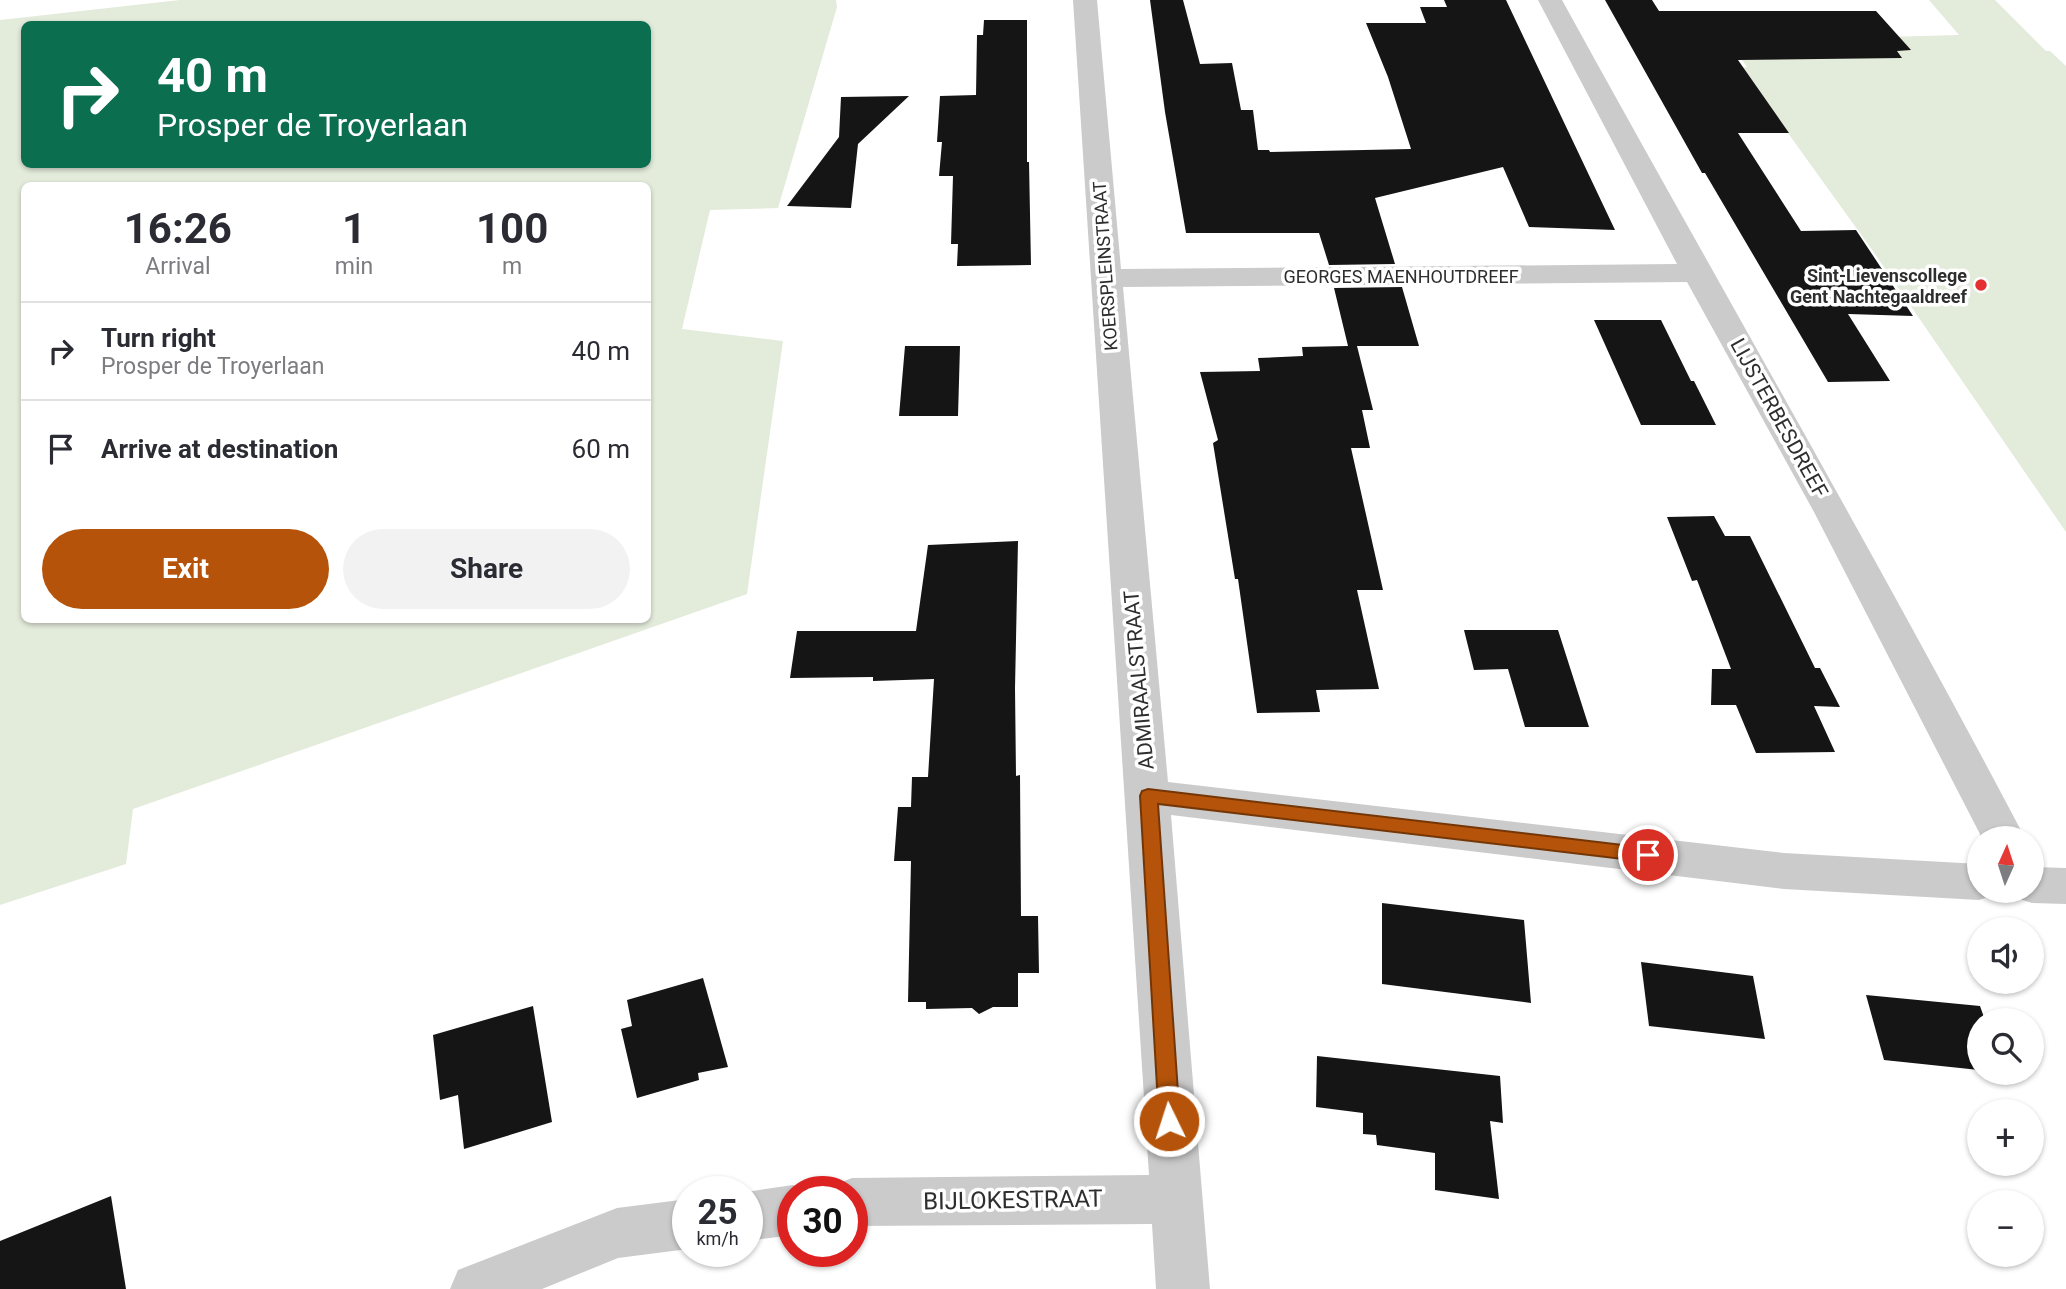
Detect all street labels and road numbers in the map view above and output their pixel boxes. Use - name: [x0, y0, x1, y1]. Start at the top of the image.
- street label: KOERSPLEINSTRAAT: [1089, 180, 1121, 352]
- street label: GEORGES MAENHOUTDREEF: [1283, 266, 1519, 287]
- street label: LIJSTERBESDREEF: [1725, 334, 1833, 502]
- street label: ADMIRAALSTRAAT: [1119, 589, 1159, 771]
- street label: BIJLOKESTRAAT: [923, 1184, 1103, 1216]

